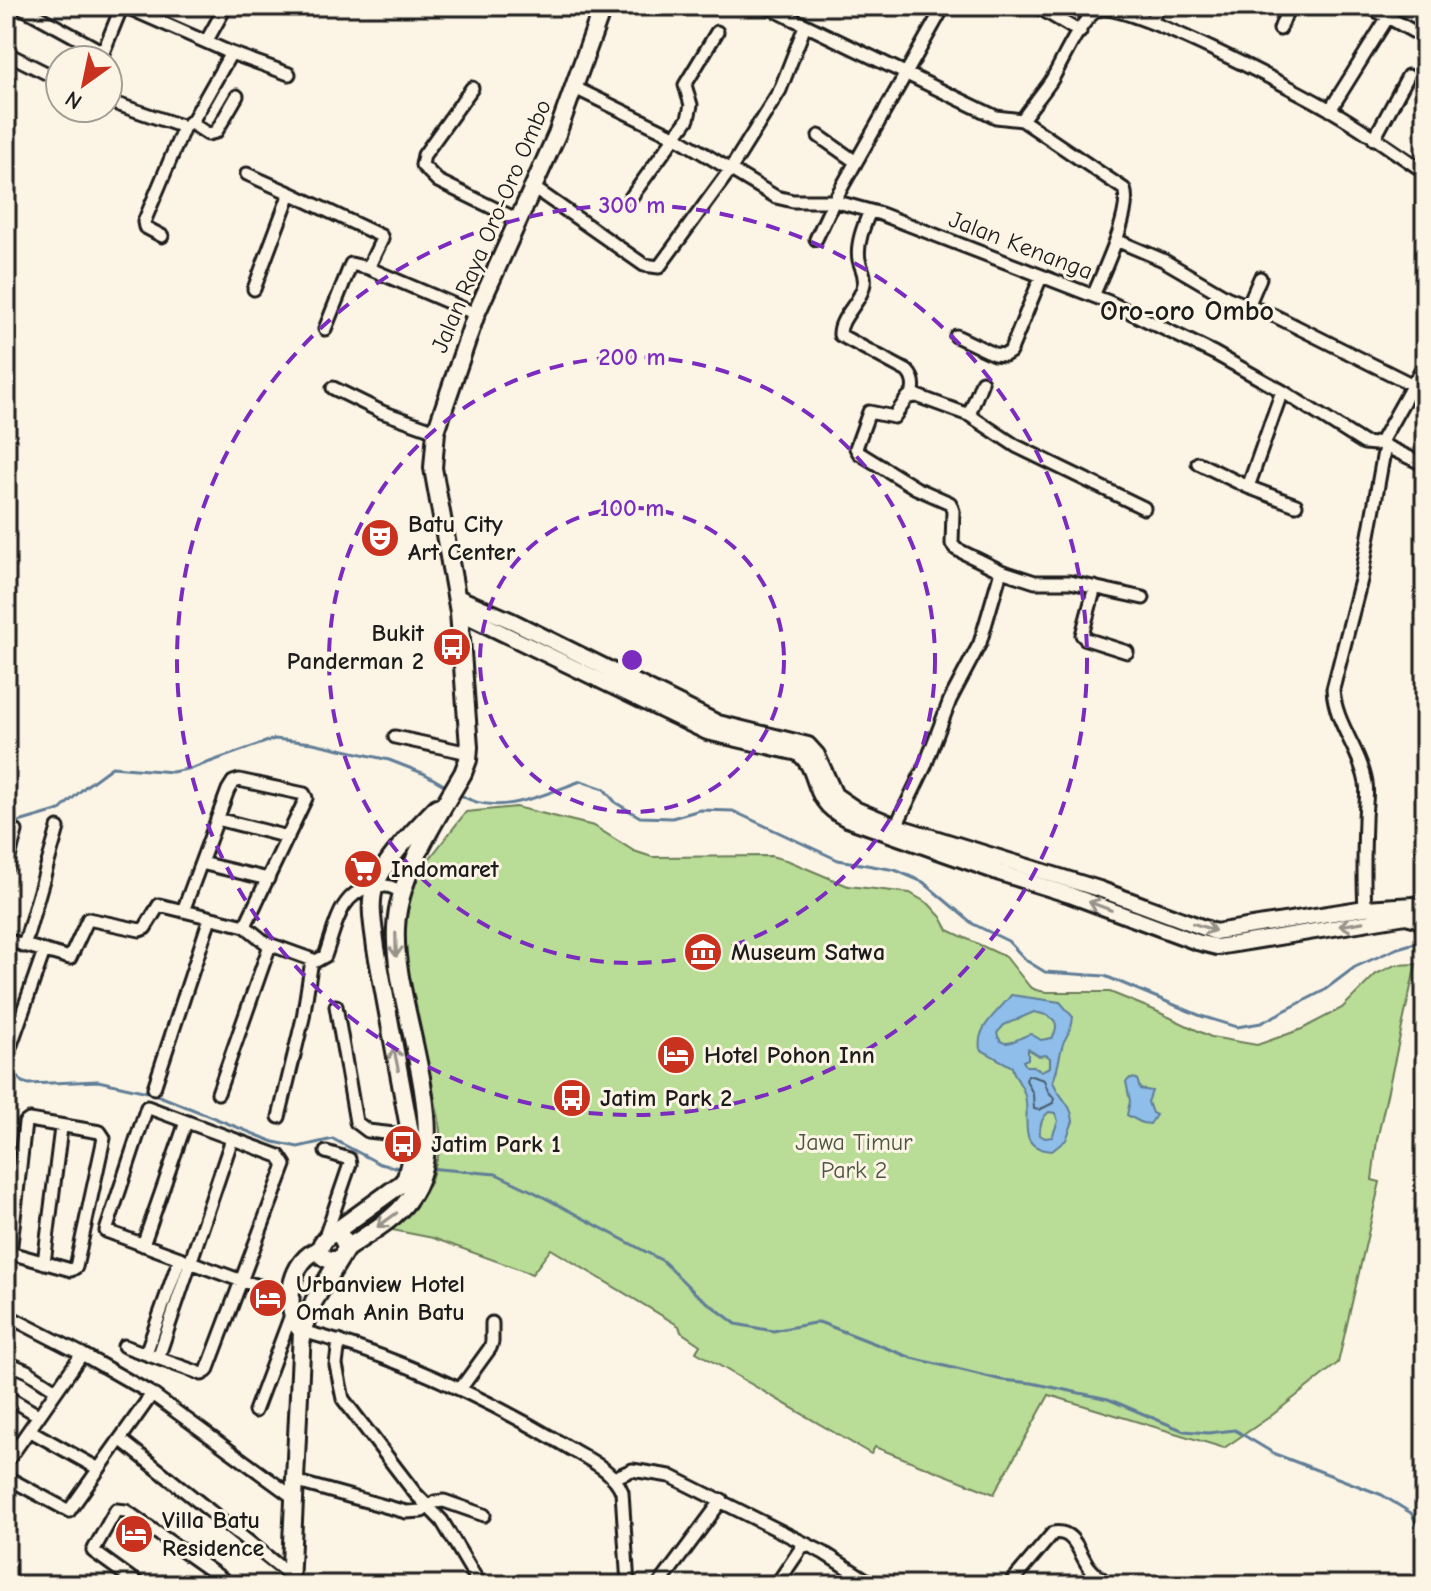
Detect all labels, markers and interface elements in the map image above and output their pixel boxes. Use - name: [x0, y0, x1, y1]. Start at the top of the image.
- north arrow: [44, 44, 124, 124]
- text: N: [61, 85, 87, 115]
- street label: Jalan Raya Oro-Oro Ombo: [425, 95, 557, 357]
- text: 300 m: [599, 191, 665, 219]
- street label: Jalan Kenanga: [945, 205, 1097, 285]
- district label: Oro-oro Ombo: [1100, 295, 1274, 327]
- text: 200 m: [598, 343, 666, 371]
- text: 100 m: [600, 494, 664, 522]
- place label: Batu City Art Center: [408, 510, 516, 566]
- theatre icon: Batu City Art Center: [359, 517, 401, 559]
- place label: Bukit Panderman 2: [287, 619, 425, 675]
- bus stop icon: Bukit Panderman 2: [431, 626, 473, 668]
- centre of rings: [618, 646, 646, 674]
- supermarket icon: Indomaret: [342, 848, 384, 890]
- place label: Indomaret: [391, 855, 500, 883]
- one-way arrow: [1088, 898, 1113, 912]
- one-way arrow: [1339, 918, 1364, 933]
- one-way arrow: [1191, 921, 1216, 936]
- one-way arrow: [388, 931, 404, 958]
- museum icon: Museum Satwa: [682, 931, 724, 973]
- place label: Museum Satwa: [731, 938, 885, 966]
- hotel icon: Hotel Pohon Inn: [655, 1034, 697, 1076]
- place label: Hotel Pohon Inn: [704, 1041, 875, 1069]
- one-way arrow: [388, 1047, 403, 1073]
- bus stop icon: Jatim Park 2: [551, 1077, 593, 1119]
- place label: Jatim Park 2: [600, 1084, 732, 1112]
- bus stop icon: Jatim Park 1: [382, 1123, 424, 1165]
- park label: Jawa Timur Park 2: [795, 1128, 913, 1184]
- place label: Jatim Park 1: [431, 1130, 561, 1158]
- one-way arrow: [376, 1212, 398, 1228]
- place label: Urbanview Hotel Omah Anin Batu: [296, 1270, 465, 1326]
- hotel icon: Urbanview Hotel Omah Anin Batu: [247, 1277, 289, 1319]
- place label: Villa Batu Residence: [162, 1506, 264, 1562]
- hotel icon: Villa Batu Residence: [113, 1513, 155, 1555]

